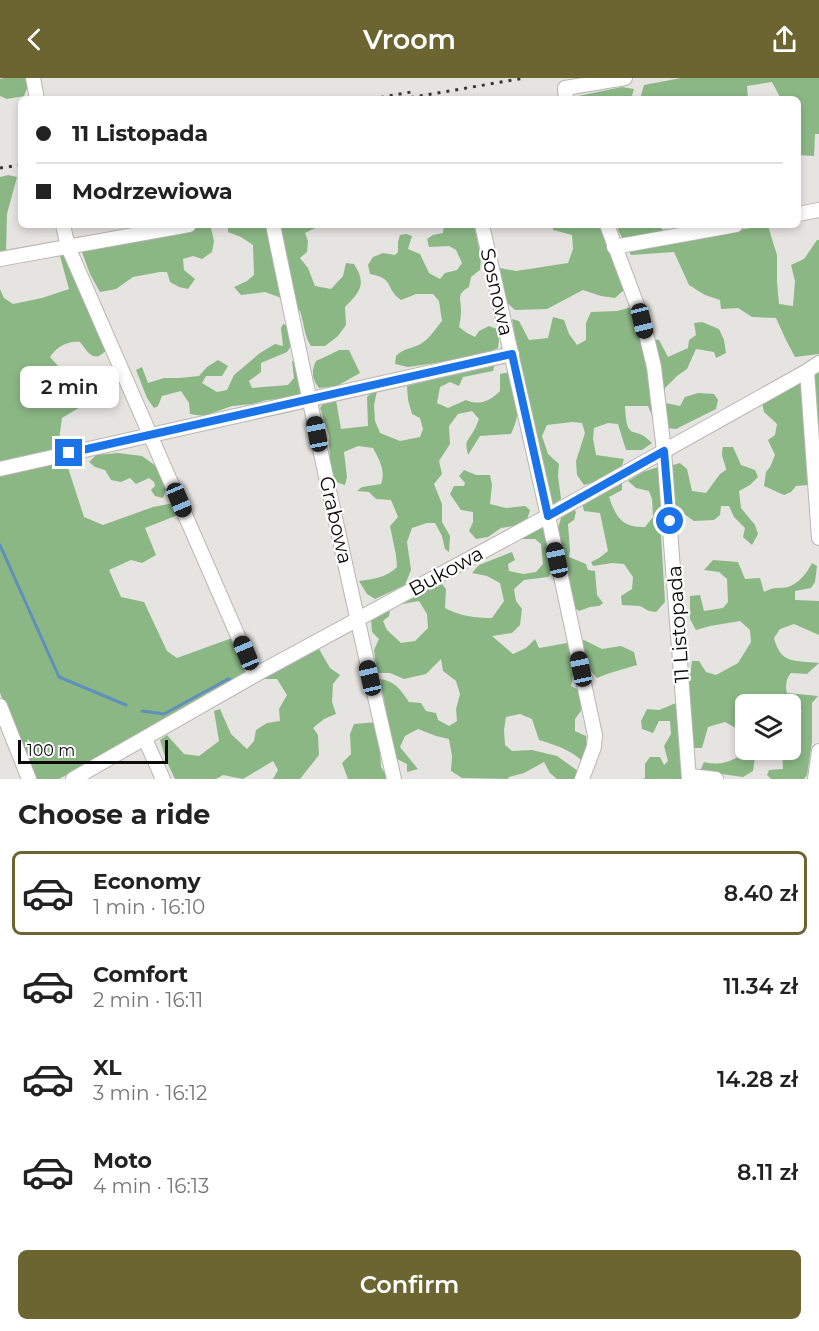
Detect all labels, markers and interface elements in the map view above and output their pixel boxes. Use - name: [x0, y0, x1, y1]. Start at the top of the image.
- icon: back: [18, 23, 51, 56]
- text: Vroom: [363, 23, 456, 56]
- icon: share: [768, 23, 801, 56]
- text: 11 Listopada: [72, 120, 208, 147]
- text: Modrzewiowa: [72, 178, 233, 205]
- street label: Sosnowa: [475, 246, 519, 338]
- car: [629, 301, 655, 341]
- callout: 2 min: [20, 366, 118, 408]
- text: 2 min: [41, 375, 98, 399]
- car: [305, 415, 329, 453]
- route end: [55, 439, 82, 466]
- street label: Grabowa: [314, 474, 358, 566]
- car: [164, 480, 194, 520]
- route start: [656, 507, 683, 534]
- street label: Bukowa: [405, 541, 487, 601]
- car: [544, 541, 570, 579]
- street label: 11 Listopada: [662, 565, 694, 683]
- car: [231, 633, 261, 673]
- car: [568, 650, 594, 688]
- car: [357, 658, 383, 698]
- map controls: [735, 694, 801, 760]
- button: layers: [735, 694, 801, 760]
- scale bar: [18, 737, 168, 764]
- text: 100 m: [27, 741, 75, 760]
- text: Choose a ride: [18, 798, 210, 831]
- icon: car: [21, 866, 75, 920]
- text: Economy: [93, 868, 201, 895]
- text: 8.40 zł: [724, 880, 798, 907]
- text: 1 min · 16:10: [93, 895, 205, 919]
- icon: car: [21, 959, 75, 1013]
- text: Comfort: [93, 961, 188, 988]
- text: 11.34 zł: [723, 973, 798, 1000]
- text: 2 min · 16:11: [93, 988, 203, 1012]
- icon: car: [21, 1052, 75, 1106]
- text: XL: [93, 1054, 122, 1081]
- text: 14.28 zł: [717, 1066, 798, 1093]
- text: 3 min · 16:12: [93, 1081, 207, 1105]
- icon: car: [21, 1145, 75, 1199]
- text: Moto: [93, 1147, 152, 1174]
- text: 8.11 zł: [737, 1159, 798, 1186]
- text: 4 min · 16:13: [93, 1174, 209, 1198]
- button: Confirm: [18, 1250, 801, 1319]

